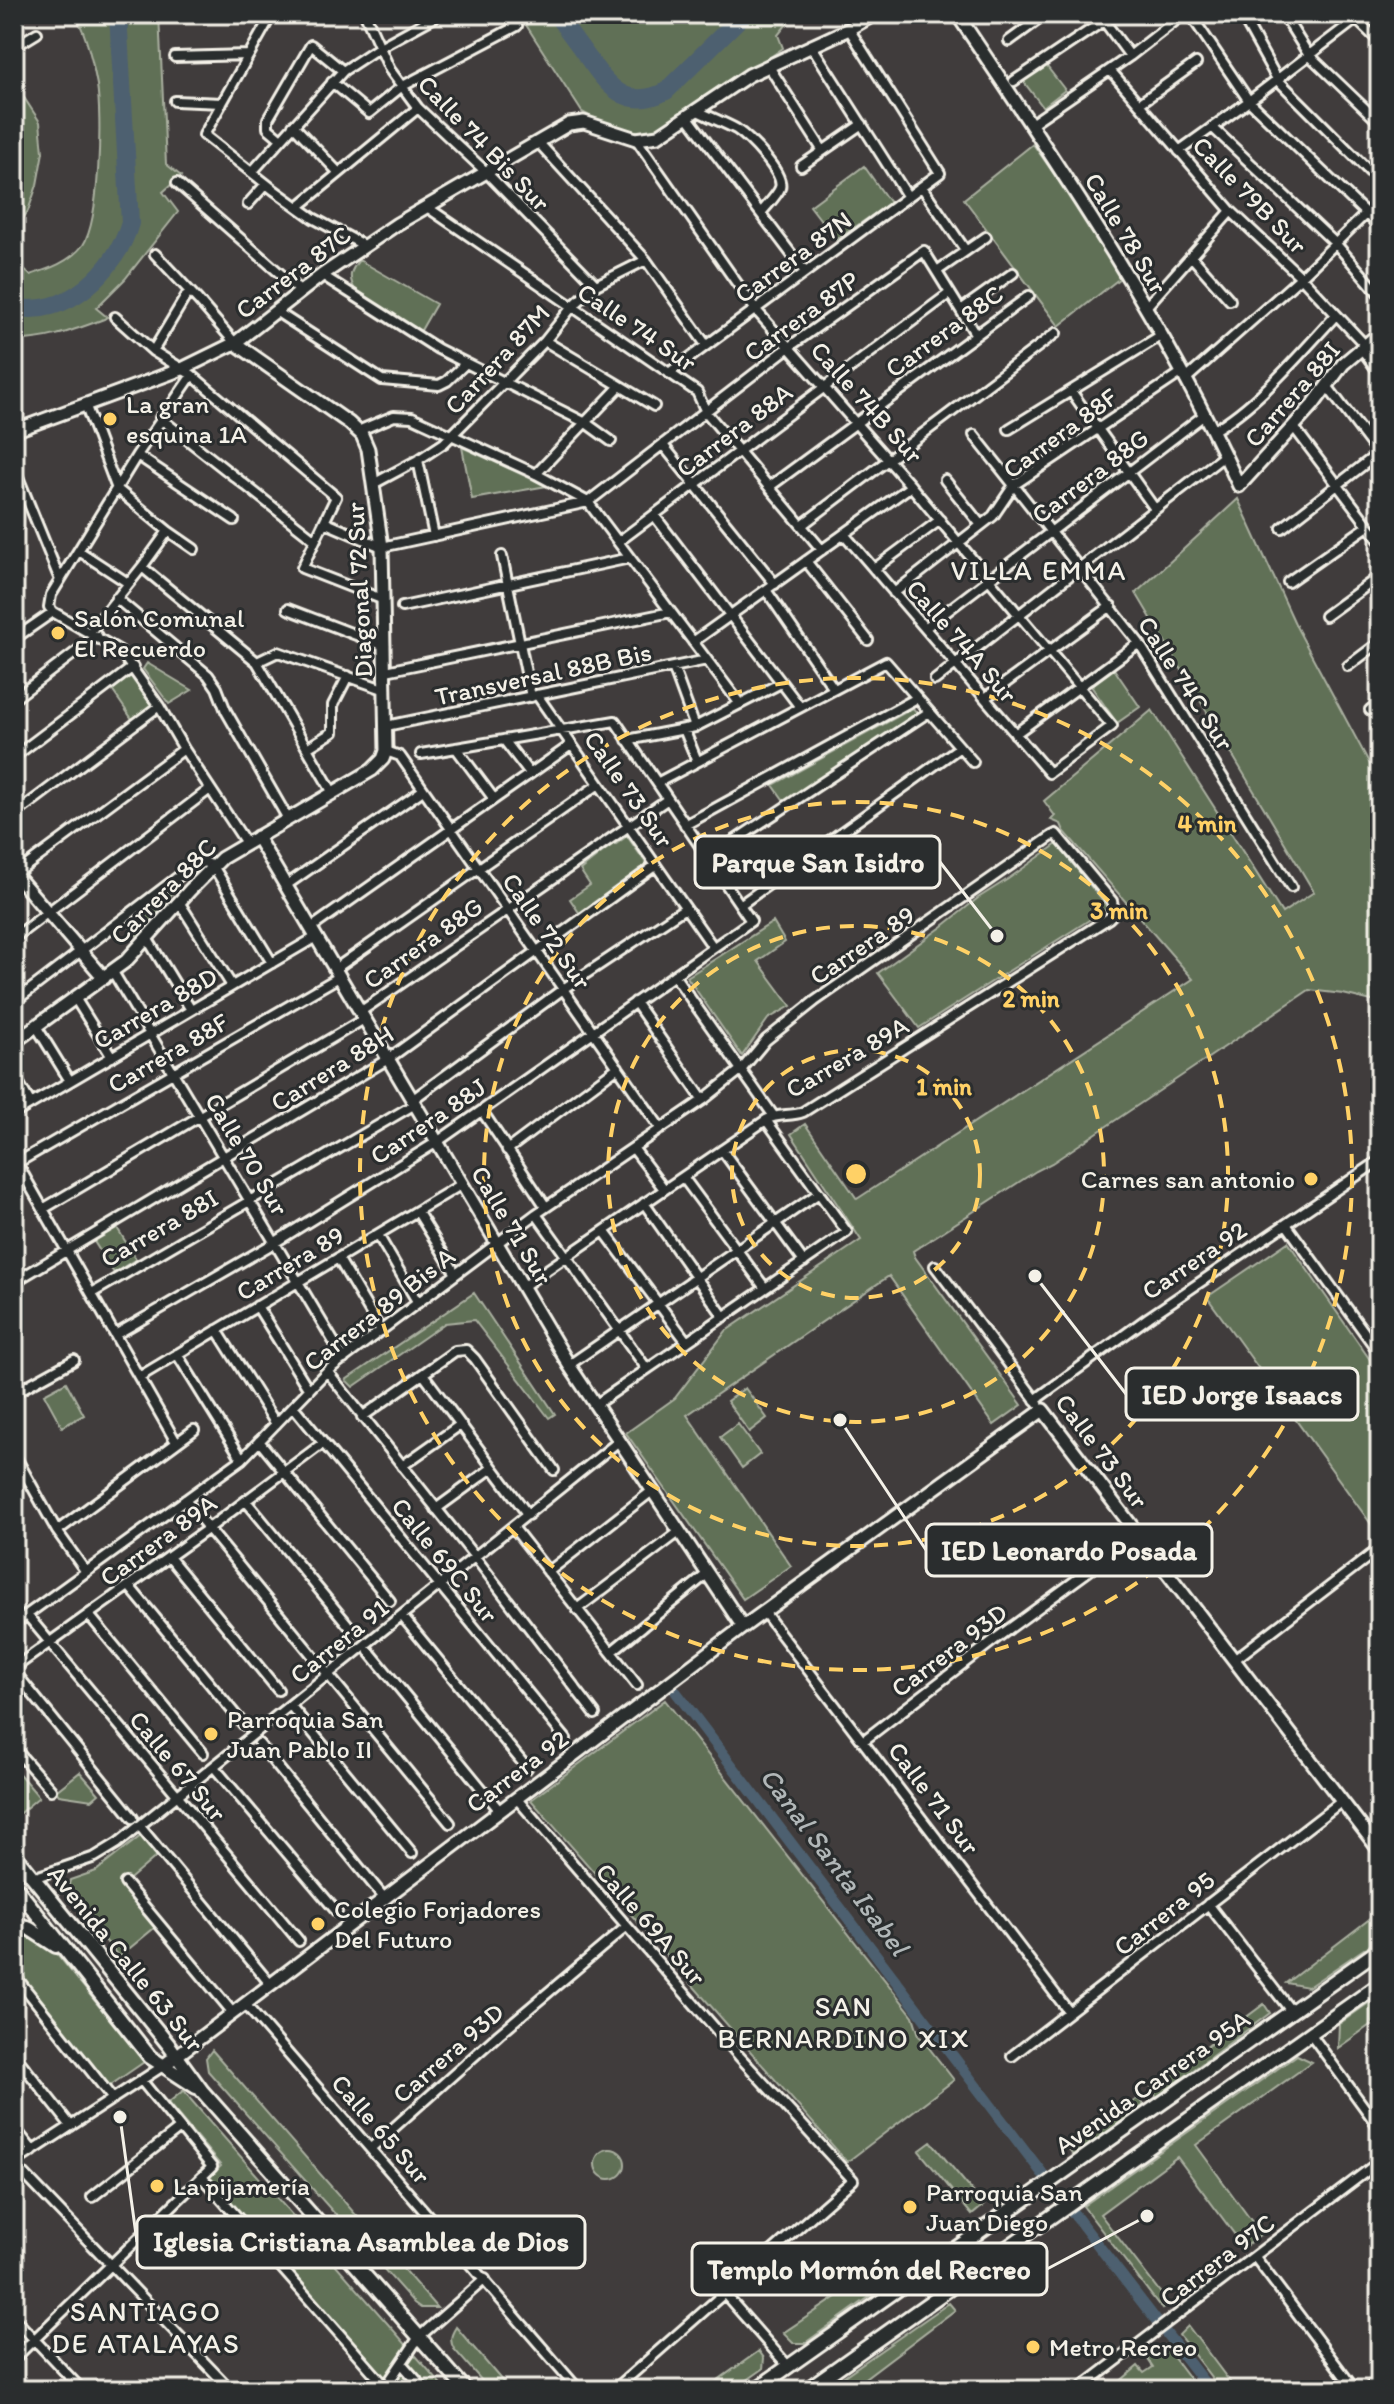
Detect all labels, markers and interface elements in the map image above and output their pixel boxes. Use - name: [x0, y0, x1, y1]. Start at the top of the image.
- street label: Calle 74 Bis Sur: [411, 68, 557, 218]
- street label: Calle 79B Sur: [1186, 129, 1315, 261]
- street label: Calle 78 Sur: [1077, 167, 1175, 300]
- street label: Carrera 87N: [728, 204, 858, 310]
- street label: Carrera 87C: [229, 218, 357, 326]
- street label: Carrera 87P: [737, 263, 865, 368]
- street label: Calle 74 Sur: [571, 275, 703, 379]
- street label: Carrera 88C: [879, 278, 1009, 384]
- street label: Carrera 87M: [438, 297, 556, 421]
- street label: Calle 74B Sur: [804, 334, 931, 470]
- street label: Carrera 88I: [1237, 334, 1347, 454]
- street label: Carrera 88A: [669, 376, 799, 484]
- street label: Carrera 88F: [996, 380, 1124, 485]
- place label: La gran esquina 1A: [126, 388, 247, 450]
- marker: La gran esquina 1A: [101, 410, 119, 428]
- street label: Carrera 88G: [1025, 421, 1155, 531]
- street label: Diagonal 72 Sur: [338, 501, 380, 678]
- district label: VILLA EMMA: [951, 553, 1127, 587]
- street label: Calle 74A Sur: [900, 573, 1025, 710]
- place label: Salón Comunal El Recuerdo: [74, 602, 244, 664]
- street label: Calle 74C Sur: [1131, 610, 1242, 757]
- marker: Salón Comunal El Recuerdo: [49, 624, 67, 642]
- street label: Transversal 88B Bis: [432, 635, 654, 713]
- street label: Calle 73 Sur: [577, 724, 681, 854]
- text: 4 min: [1178, 809, 1237, 838]
- street label: Carrera 88C: [103, 831, 223, 951]
- callout: Parque San Isidro: [695, 836, 940, 888]
- text: Parque San Isidro: [711, 845, 925, 879]
- street label: Calle 72 Sur: [495, 867, 599, 996]
- street label: Carrera 88G: [357, 890, 489, 996]
- text: 3 min: [1090, 896, 1148, 925]
- street label: Carrera 89: [803, 898, 921, 992]
- street label: Carrera 88D: [87, 960, 223, 1056]
- text: 2 min: [1002, 984, 1060, 1013]
- street label: Carrera 88F: [102, 1005, 235, 1100]
- street label: Carrera 89A: [780, 1009, 915, 1105]
- street label: Carrera 88H: [265, 1018, 399, 1118]
- street label: Carrera 88J: [364, 1070, 493, 1172]
- text: 1 min: [916, 1072, 972, 1101]
- street label: Calle 70 Sur: [198, 1087, 296, 1222]
- street label: Calle 71 Sur: [464, 1160, 560, 1291]
- centre of rings: [842, 1160, 870, 1188]
- place label: Carnes san antonio: [1081, 1163, 1295, 1195]
- marker: Carnes san antonio: [1302, 1170, 1320, 1188]
- street label: Carrera 88I: [94, 1181, 224, 1275]
- street label: Carrera 92: [1135, 1213, 1253, 1307]
- street label: Carrera 89: [230, 1218, 350, 1308]
- street label: Carrera 89 Bis A: [297, 1240, 461, 1378]
- callout: IED Jorge Isaacs: [1126, 1368, 1358, 1420]
- text: IED Jorge Isaacs: [1142, 1377, 1342, 1411]
- street label: Calle 73 Sur: [1048, 1387, 1156, 1515]
- street label: Carrera 89A: [93, 1487, 223, 1593]
- street label: Calle 69C Sur: [385, 1491, 506, 1630]
- callout: IED Leonardo Posada: [926, 1524, 1212, 1576]
- text: IED Leonardo Posada: [941, 1533, 1198, 1567]
- street label: Carrera 91: [283, 1591, 395, 1691]
- street label: Carrera 93D: [885, 1596, 1013, 1704]
- place label: Parroquia San Juan Pablo II: [227, 1703, 384, 1765]
- street label: Calle 67 Sur: [122, 1704, 234, 1829]
- street label: Carrera 92: [460, 1722, 575, 1820]
- marker: Parroquia San Juan Pablo II: [202, 1725, 220, 1743]
- street label: Calle 71 Sur: [881, 1735, 987, 1861]
- water label: Canal Santa Isabel: [753, 1760, 918, 1963]
- street label: Calle 69A Sur: [589, 1856, 713, 1992]
- street label: Avenida Calle 63 Sur: [41, 1858, 212, 2058]
- street label: Carrera 95: [1107, 1864, 1221, 1962]
- place label: Colegio Forjadores Del Futuro: [334, 1893, 541, 1955]
- marker: Colegio Forjadores Del Futuro: [309, 1915, 327, 1933]
- district label: SAN BERNARDINO XIX: [718, 1989, 970, 2055]
- street label: Carrera 93D: [386, 1996, 510, 2110]
- street label: Avenida Carrera 95A: [1048, 2002, 1256, 2161]
- street label: Calle 65 Sur: [324, 2067, 438, 2191]
- place label: La pijamería: [173, 2170, 310, 2202]
- place label: Parroquia San Juan Diego: [926, 2176, 1083, 2238]
- marker: La pijamería: [148, 2177, 166, 2195]
- marker: Parroquia San Juan Diego: [901, 2198, 919, 2216]
- street label: Carrera 97C: [1153, 2206, 1281, 2314]
- callout: Iglesia Cristiana Asamblea de Dios: [137, 2216, 585, 2268]
- text: Iglesia Cristiana Asamblea de Dios: [153, 2224, 569, 2258]
- callout: Templo Mormón del Recreo: [692, 2243, 1047, 2295]
- text: Templo Mormón del Recreo: [706, 2252, 1031, 2286]
- district label: SANTIAGO DE ATALAYAS: [51, 2294, 241, 2360]
- place label: Metro Recreo: [1049, 2331, 1197, 2363]
- marker: Metro Recreo: [1024, 2338, 1042, 2356]

